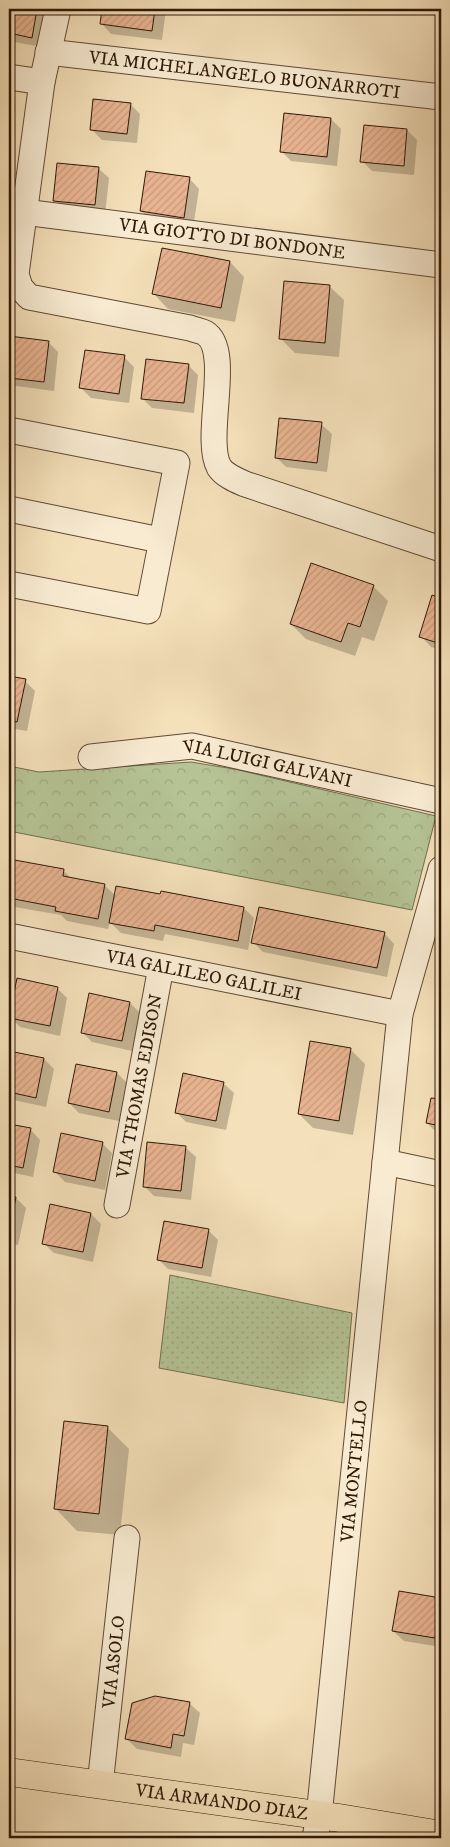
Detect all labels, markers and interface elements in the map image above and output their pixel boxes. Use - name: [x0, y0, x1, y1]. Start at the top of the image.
- street label: VIA MICHELANGELO BUONARROTI: [87, 47, 401, 104]
- street label: VIA GIOTTO DI BONDONE: [117, 214, 347, 265]
- street label: VIA LUIGI GALVANI: [181, 736, 354, 793]
- street label: VIA GALILEO GALILEI: [103, 946, 303, 1006]
- street label: VIA THOMAS EDISON: [112, 992, 168, 1181]
- street label: VIA MONTELLO: [337, 1399, 373, 1544]
- street label: VIA ASOLO: [98, 1614, 130, 1710]
- street label: VIA ARMANDO DIAZ: [133, 1780, 310, 1826]

